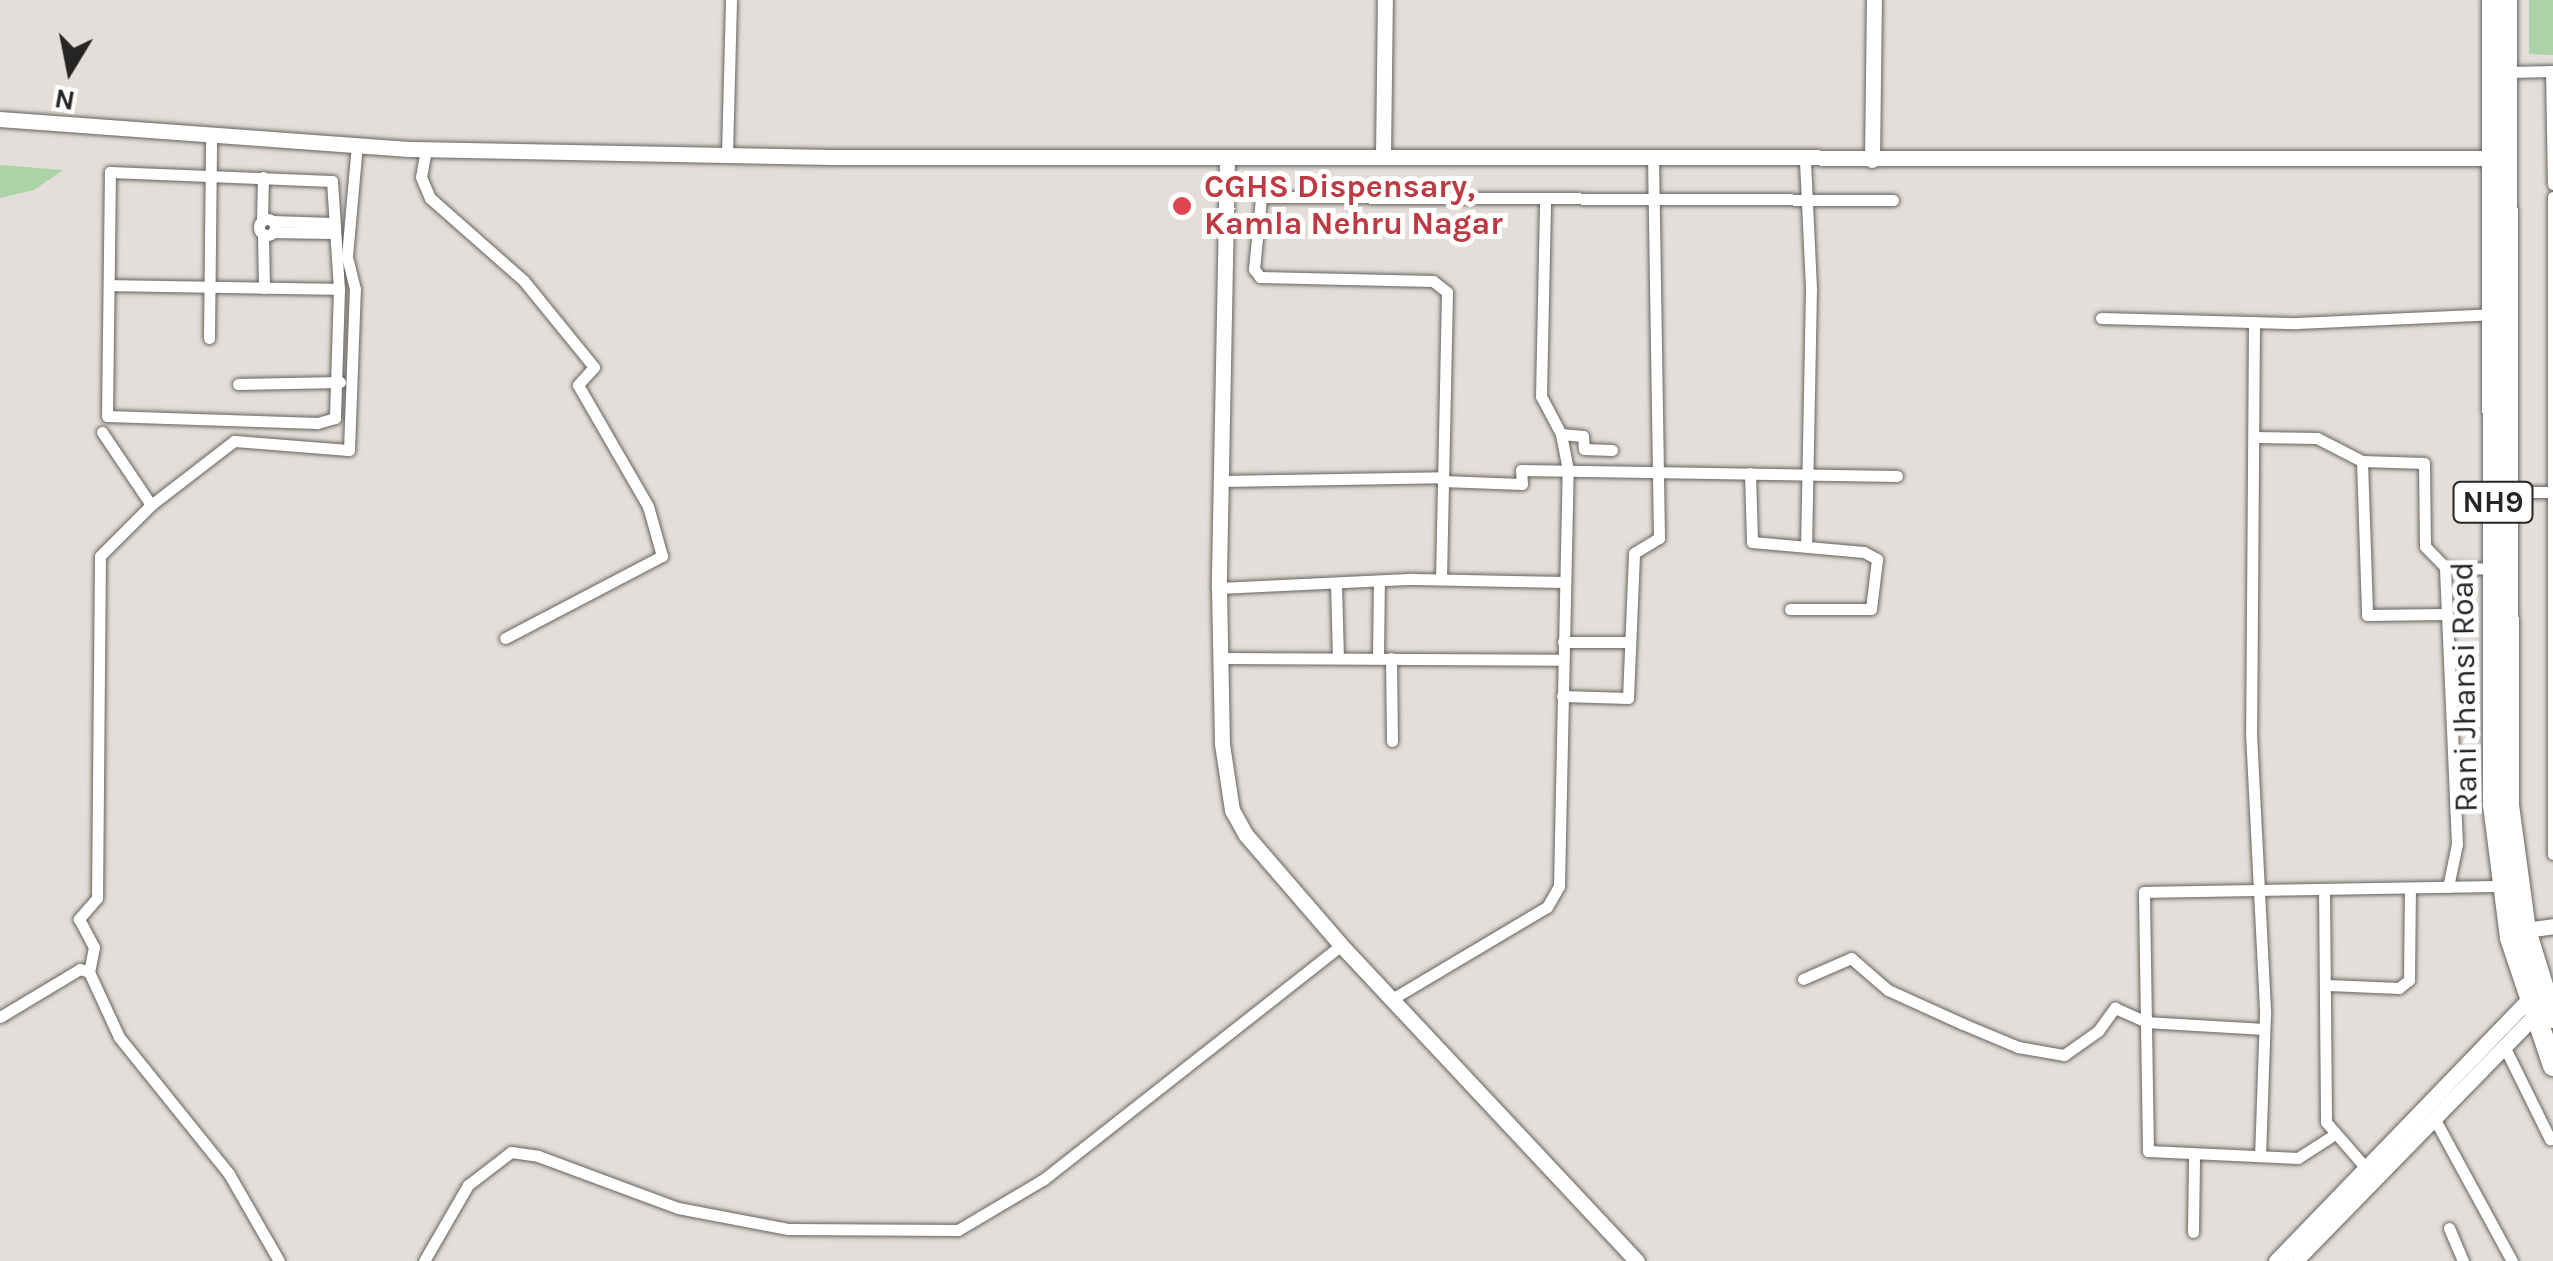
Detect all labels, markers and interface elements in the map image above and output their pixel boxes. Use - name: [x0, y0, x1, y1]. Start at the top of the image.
- north arrow: [20, 20, 120, 120]
- text: N: [52, 82, 77, 118]
- place label: CGHS Dispensary, Kamla Nehru Nagar: [1204, 169, 1503, 244]
- marker: CGHS Dispensary, Kamla Nehru Nagar: [1169, 193, 1195, 219]
- road number: NH9: [2450, 477, 2536, 527]
- street label: Rani Jhansi Road: [2444, 561, 2486, 813]

